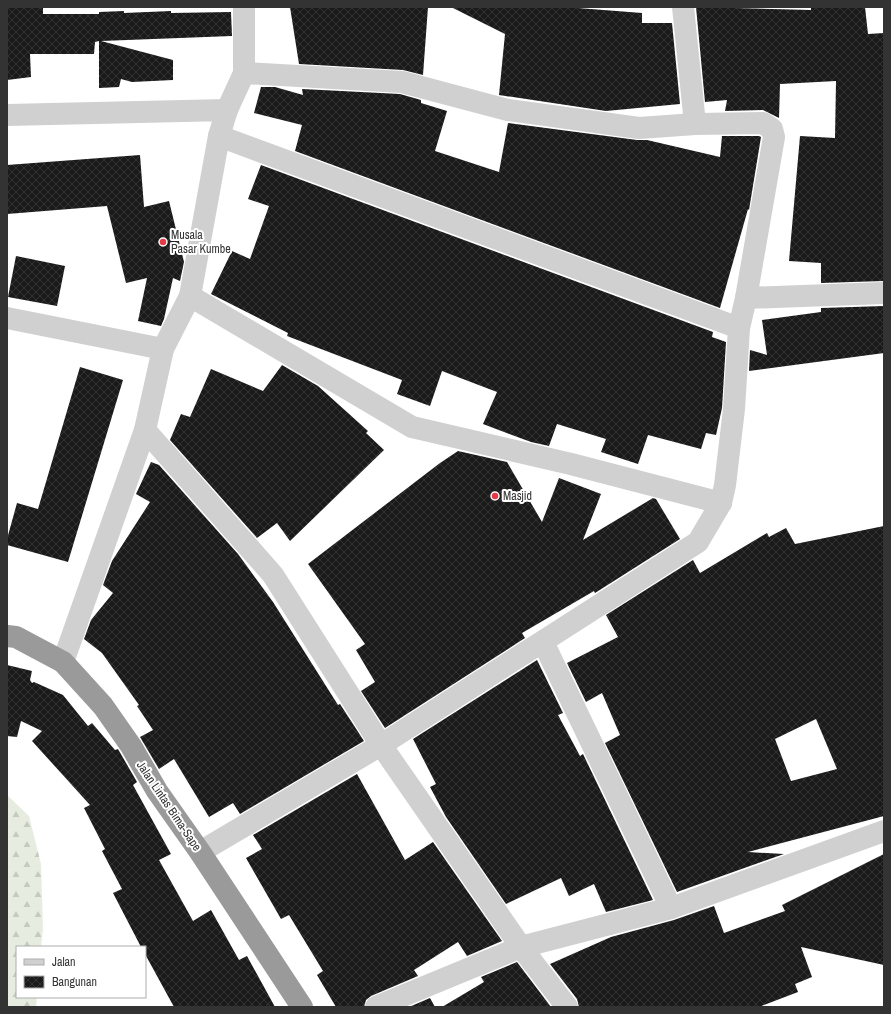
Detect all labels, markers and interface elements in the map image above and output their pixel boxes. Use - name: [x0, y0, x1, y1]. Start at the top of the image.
- place label: Musala Pasar Kumbe: [171, 227, 231, 257]
- marker: Musala Pasar Kumbe: [158, 237, 168, 247]
- place label: Masjid: [503, 488, 532, 504]
- marker: Masjid: [490, 491, 500, 501]
- street label: Jalan Lintas Bima-Sape: [133, 758, 205, 854]
- legend: [16, 946, 146, 998]
- text: Jalan: [52, 954, 76, 970]
- text: Bangunan: [52, 974, 97, 990]

